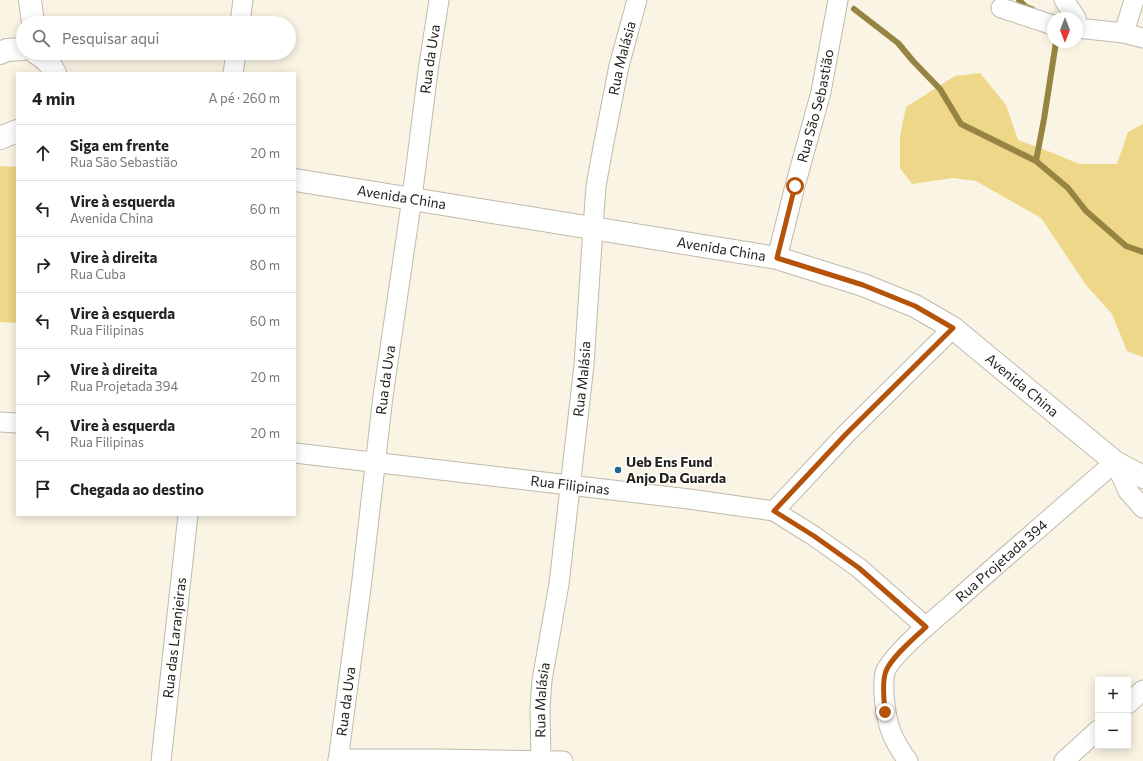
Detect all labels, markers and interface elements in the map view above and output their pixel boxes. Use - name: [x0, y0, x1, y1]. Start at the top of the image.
- north arrow: [1047, 12, 1083, 48]
- search box: [16, 16, 296, 60]
- street label: Rua Malásia: [604, 19, 639, 97]
- street label: Rua da Uva: [416, 23, 443, 95]
- icon: search: [30, 27, 52, 49]
- text: Pesquisar aqui: [62, 29, 159, 47]
- street label: Rua São Sebastião: [793, 48, 837, 164]
- text: 4 min: [32, 88, 75, 109]
- text: A pé · 260 m: [209, 90, 280, 106]
- text: Siga em frente: [70, 136, 169, 154]
- icon: ahead: [32, 142, 54, 164]
- text: 20 m: [251, 145, 280, 161]
- text: Rua São Sebastião: [70, 154, 178, 170]
- route start: [786, 177, 804, 195]
- street label: Avenida China: [356, 181, 447, 212]
- text: Vire à esquerda: [70, 192, 175, 210]
- icon: left: [32, 198, 54, 220]
- text: 60 m: [250, 201, 280, 217]
- text: Avenida China: [70, 210, 153, 226]
- street label: Avenida China: [676, 233, 767, 264]
- text: Vire à direita: [70, 248, 158, 266]
- icon: right: [32, 254, 54, 276]
- text: 80 m: [250, 257, 280, 273]
- text: Rua Cuba: [70, 266, 126, 282]
- text: Vire à esquerda: [70, 304, 175, 322]
- icon: left: [32, 310, 54, 332]
- text: 60 m: [250, 313, 280, 329]
- text: Rua Filipinas: [70, 322, 144, 338]
- street label: Rua Malásia: [569, 341, 594, 418]
- street label: Rua da Uva: [372, 344, 398, 416]
- street label: Avenida China: [982, 350, 1062, 420]
- text: Vire à direita: [70, 360, 158, 378]
- icon: right: [32, 366, 54, 388]
- text: 20 m: [251, 369, 280, 385]
- text: Rua Projetada 394: [70, 378, 178, 394]
- text: Vire à esquerda: [70, 416, 175, 434]
- icon: left: [32, 422, 54, 444]
- text: 20 m: [251, 425, 280, 441]
- text: Rua Filipinas: [70, 434, 144, 450]
- place label: Ueb Ens Fund Anjo Da Guarda: [626, 453, 726, 486]
- marker: Ueb Ens Fund Anjo Da Guarda: [613, 465, 623, 475]
- street label: Rua Filipinas: [530, 472, 611, 498]
- icon: arrive: [32, 478, 54, 500]
- text: Chegada ao destino: [70, 480, 204, 498]
- street label: Rua Projetada 394: [952, 515, 1051, 605]
- street label: Rua das Laranjeiras: [159, 576, 189, 699]
- street label: Rua Malásia: [531, 661, 553, 738]
- street label: Rua da Uva: [332, 666, 358, 737]
- map controls: [1095, 677, 1131, 749]
- button: +: [1095, 677, 1131, 713]
- route end: [876, 703, 894, 721]
- button: −: [1095, 713, 1131, 749]

